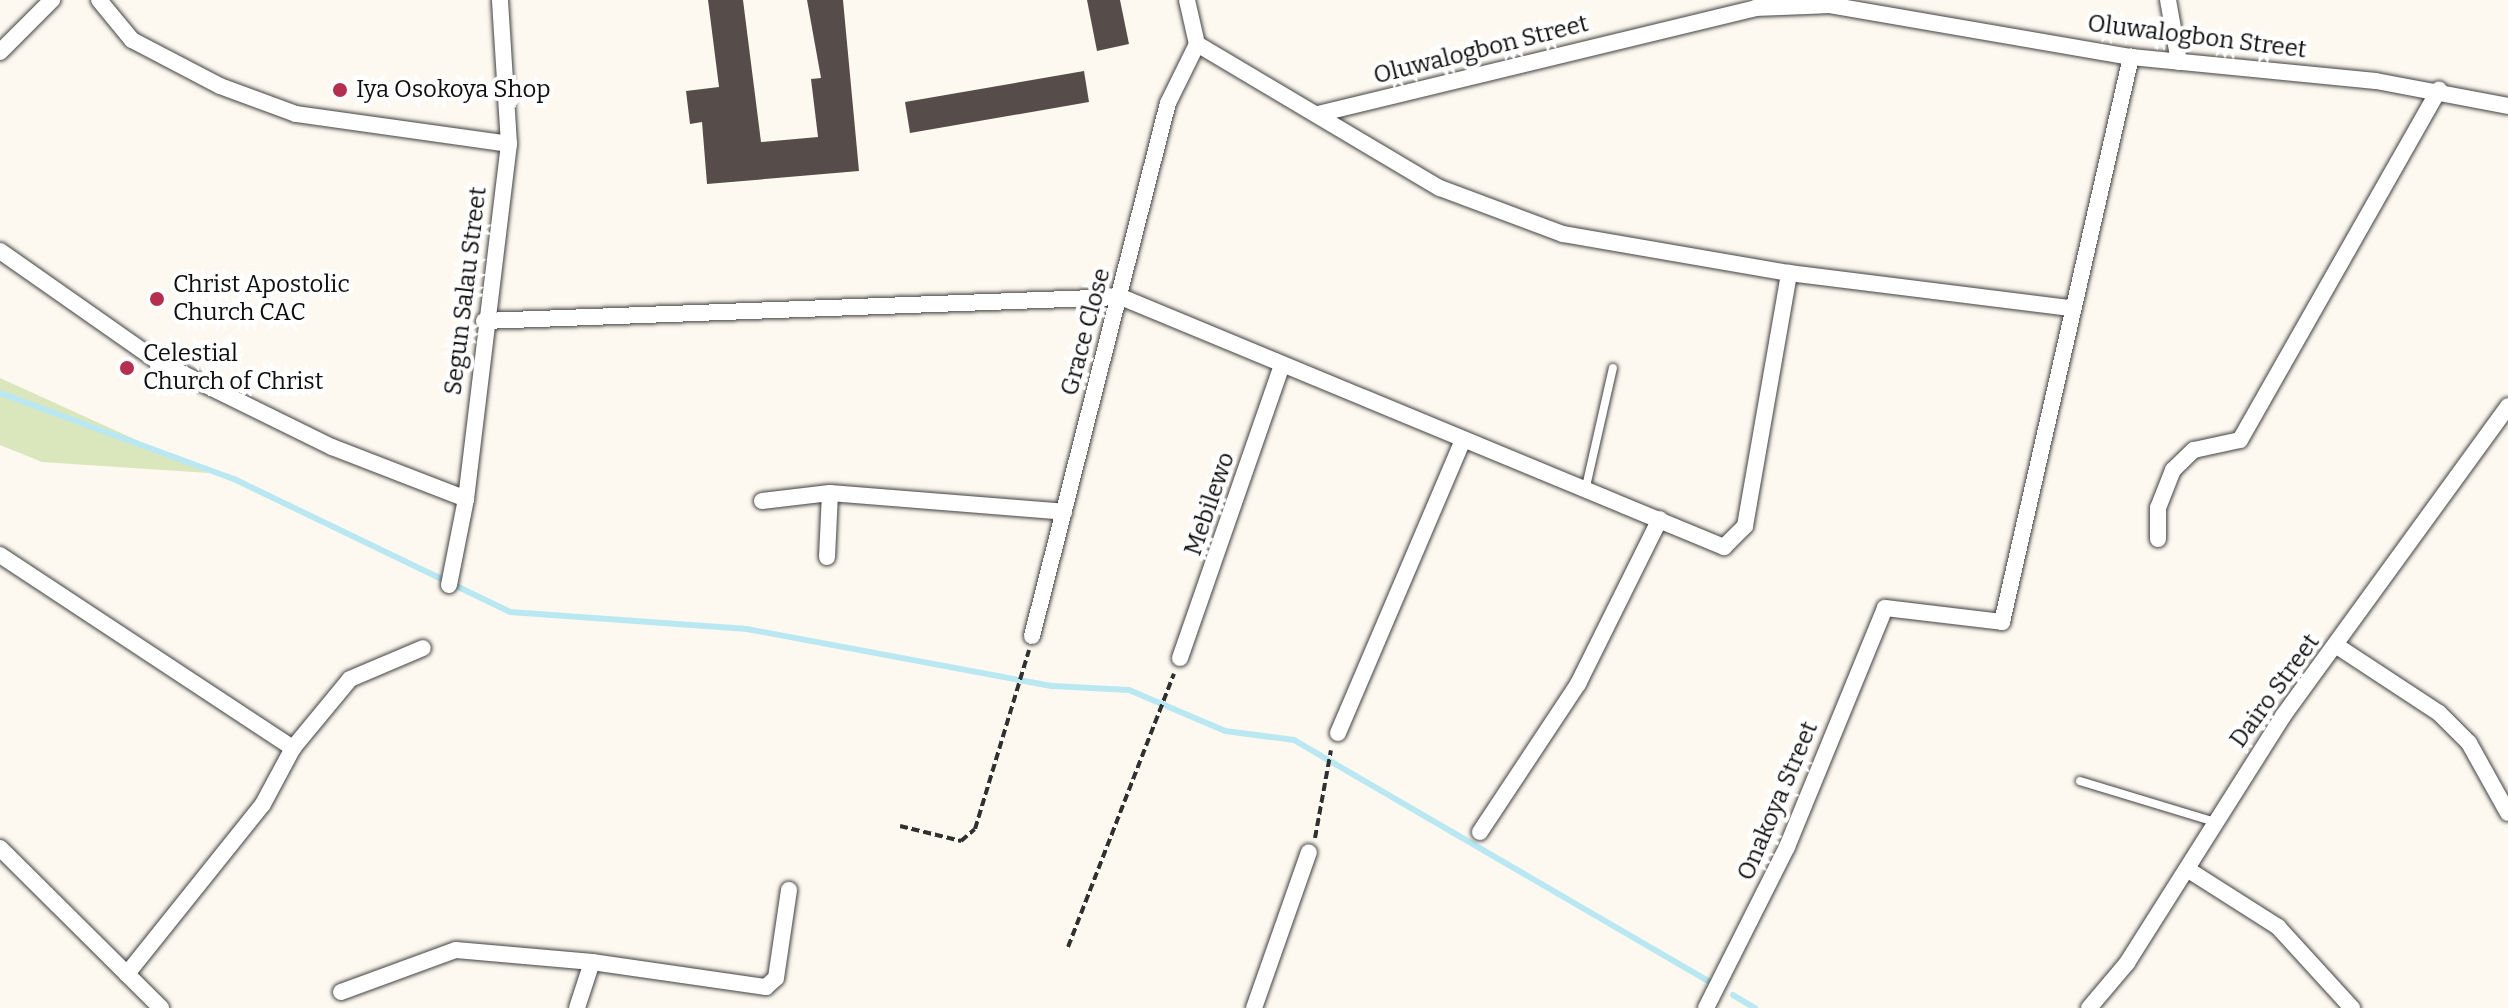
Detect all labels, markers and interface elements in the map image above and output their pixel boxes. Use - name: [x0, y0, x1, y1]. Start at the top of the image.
- street label: Oluwalogbon Street: [1371, 9, 1591, 91]
- street label: Oluwalogbon Street: [2086, 9, 2308, 65]
- place label: Iya Osokoya Shop: [356, 76, 551, 104]
- marker: Iya Osokoya Shop: [331, 81, 349, 99]
- street label: Segun Salau Street: [439, 185, 493, 397]
- street label: Grace Close: [1055, 265, 1117, 399]
- place label: Christ Apostolic Church CAC: [173, 271, 350, 327]
- marker: Christ Apostolic Church CAC: [148, 290, 166, 308]
- place label: Celestial Church of Christ: [143, 340, 324, 396]
- marker: Celestial Church of Christ: [118, 359, 136, 377]
- street label: Mebilewo: [1179, 449, 1241, 559]
- street label: Dairo Street: [2224, 629, 2326, 753]
- street label: Onakoya Street: [1732, 717, 1824, 885]

